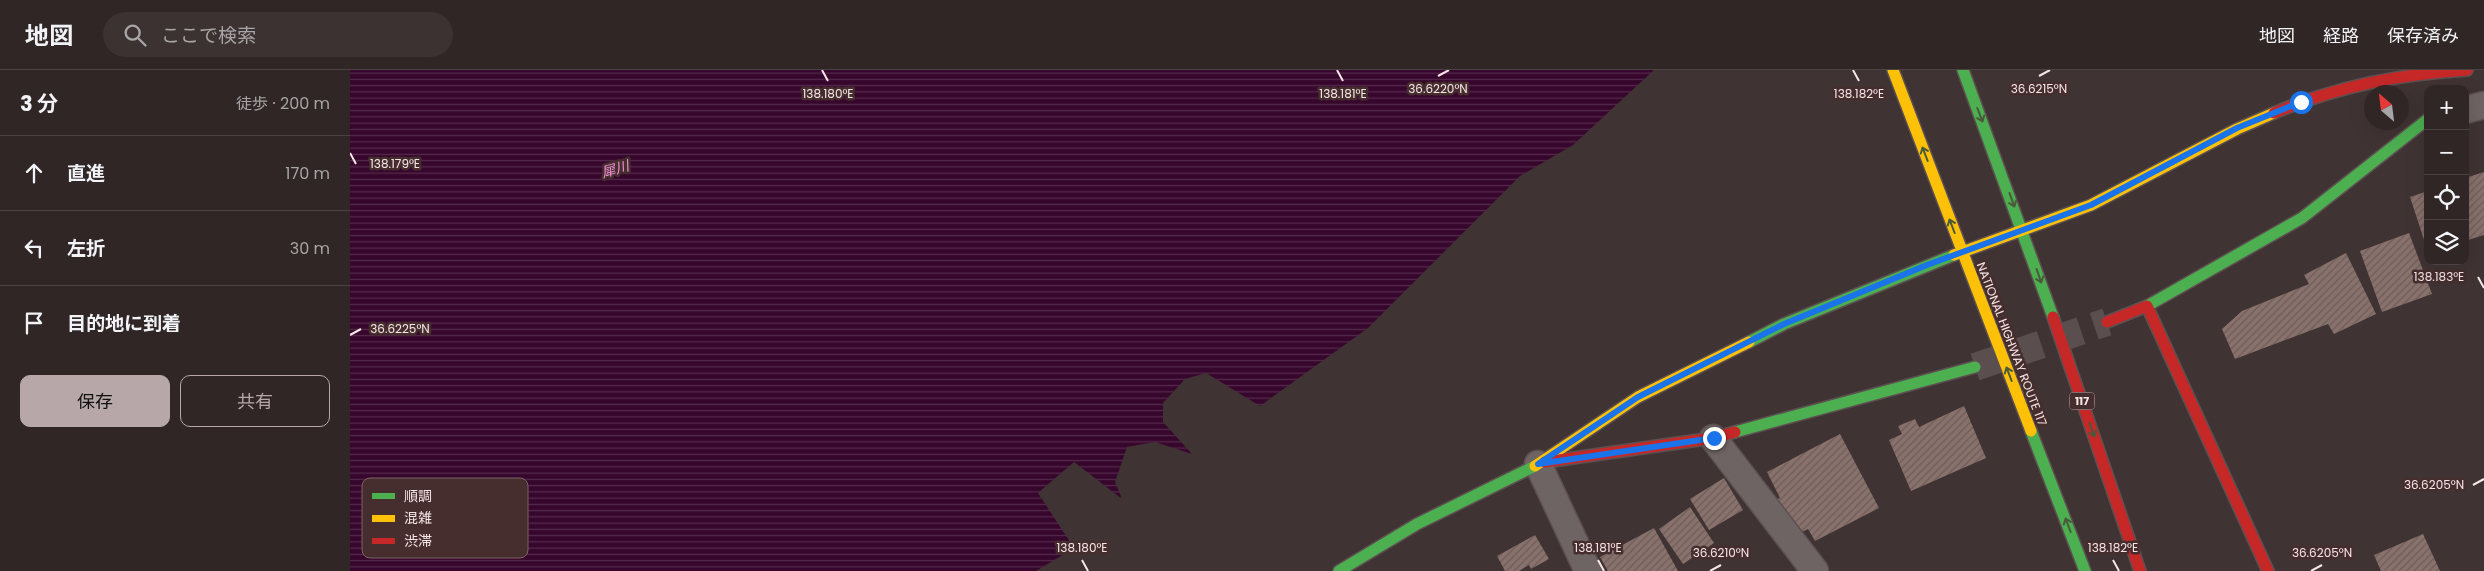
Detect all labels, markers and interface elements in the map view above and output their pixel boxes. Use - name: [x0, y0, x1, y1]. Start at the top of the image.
- search box: [103, 12, 453, 57]
- text: 地図: [25, 19, 73, 52]
- icon: search: [121, 21, 149, 49]
- text: ここで検索: [161, 22, 256, 49]
- text: 地図: [2259, 23, 2295, 48]
- text: 経路: [2323, 23, 2359, 48]
- text: 保存済み: [2387, 23, 2459, 48]
- text: 36.6220°N: [1408, 80, 1468, 97]
- text: 36.6215°N: [2011, 80, 2067, 97]
- text: 138.180°E: [802, 85, 854, 102]
- text: 138.181°E: [1319, 85, 1367, 102]
- text: 138.182°E: [1834, 85, 1884, 102]
- north arrow: [2364, 85, 2409, 130]
- map controls: [2424, 85, 2469, 265]
- button: +: [2424, 85, 2469, 130]
- text: 3 分: [20, 89, 58, 118]
- route start: [2290, 91, 2313, 114]
- text: 徒歩 · 200 m: [236, 92, 330, 115]
- one-way arrow: [1976, 107, 1985, 123]
- button: −: [2424, 130, 2469, 175]
- one-way arrow: [1920, 147, 1929, 162]
- text: 138.179°E: [370, 155, 420, 172]
- water label: 犀川: [599, 155, 633, 182]
- icon: ahead: [20, 159, 48, 187]
- text: 直進: [67, 160, 105, 187]
- text: 170 m: [285, 162, 330, 185]
- button: locate: [2424, 175, 2469, 220]
- one-way arrow: [2008, 192, 2017, 208]
- one-way arrow: [1947, 218, 1956, 234]
- button: layers: [2424, 220, 2469, 265]
- icon: left: [20, 234, 48, 262]
- text: 左折: [67, 235, 105, 262]
- text: 30 m: [290, 237, 330, 260]
- street label: NATIONAL HIGHWAY ROUTE 117: [1973, 260, 2051, 429]
- one-way arrow: [2035, 268, 2044, 284]
- text: 138.183°E: [2414, 268, 2464, 285]
- icon: arrive: [20, 309, 48, 337]
- text: 目的地に到着: [67, 310, 181, 337]
- text: 36.6225°N: [370, 320, 430, 337]
- one-way arrow: [2004, 367, 2013, 382]
- button: 保存: [20, 375, 170, 427]
- button: 共有: [180, 375, 330, 427]
- road number: 117: [2070, 392, 2094, 410]
- one-way arrow: [2087, 422, 2097, 438]
- route end: [1703, 427, 1726, 450]
- text: 36.6205°N: [2404, 476, 2464, 493]
- legend: [362, 478, 528, 558]
- text: 順調: [404, 486, 432, 506]
- text: 混雑: [404, 508, 432, 528]
- one-way arrow: [2062, 518, 2071, 533]
- text: 渋滞: [404, 531, 432, 551]
- text: 138.180°E: [1056, 539, 1108, 556]
- text: 138.181°E: [1574, 539, 1622, 556]
- text: 138.182°E: [2088, 539, 2138, 556]
- text: 36.6210°N: [1693, 544, 1749, 561]
- text: 36.6205°N: [2292, 544, 2352, 561]

